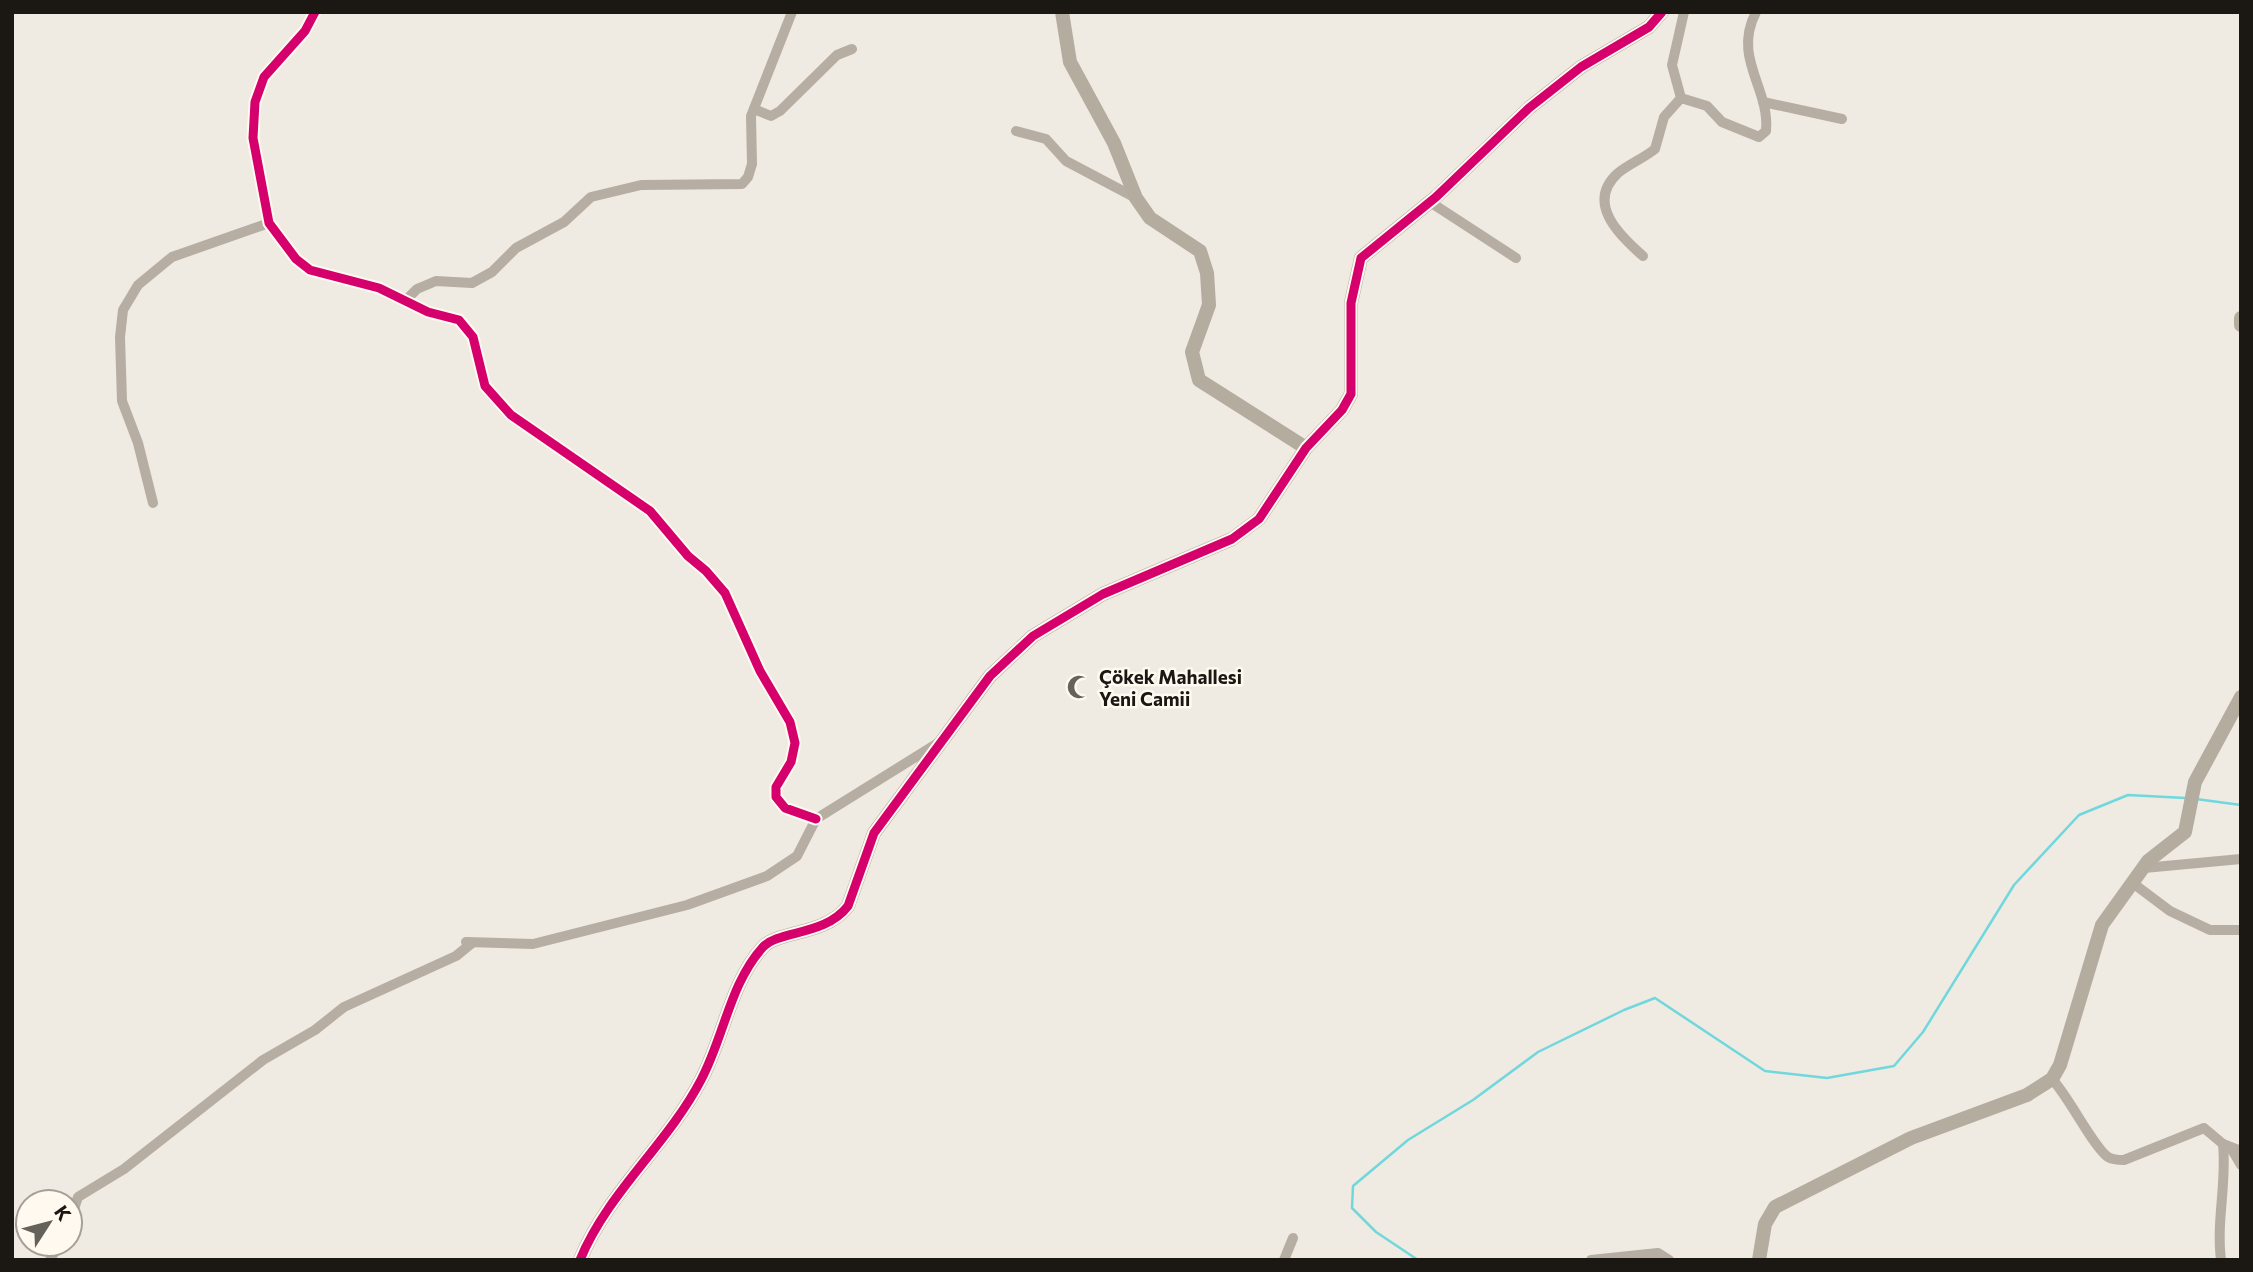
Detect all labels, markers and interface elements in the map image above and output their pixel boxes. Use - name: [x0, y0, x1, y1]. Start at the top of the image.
- place label: Çökek Mahallesi Yeni Camii: [1099, 665, 1242, 710]
- mosque icon: Çökek Mahallesi Yeni Camii: [1065, 673, 1093, 701]
- north arrow: [14, 1188, 84, 1258]
- text: K: [50, 1201, 76, 1225]

